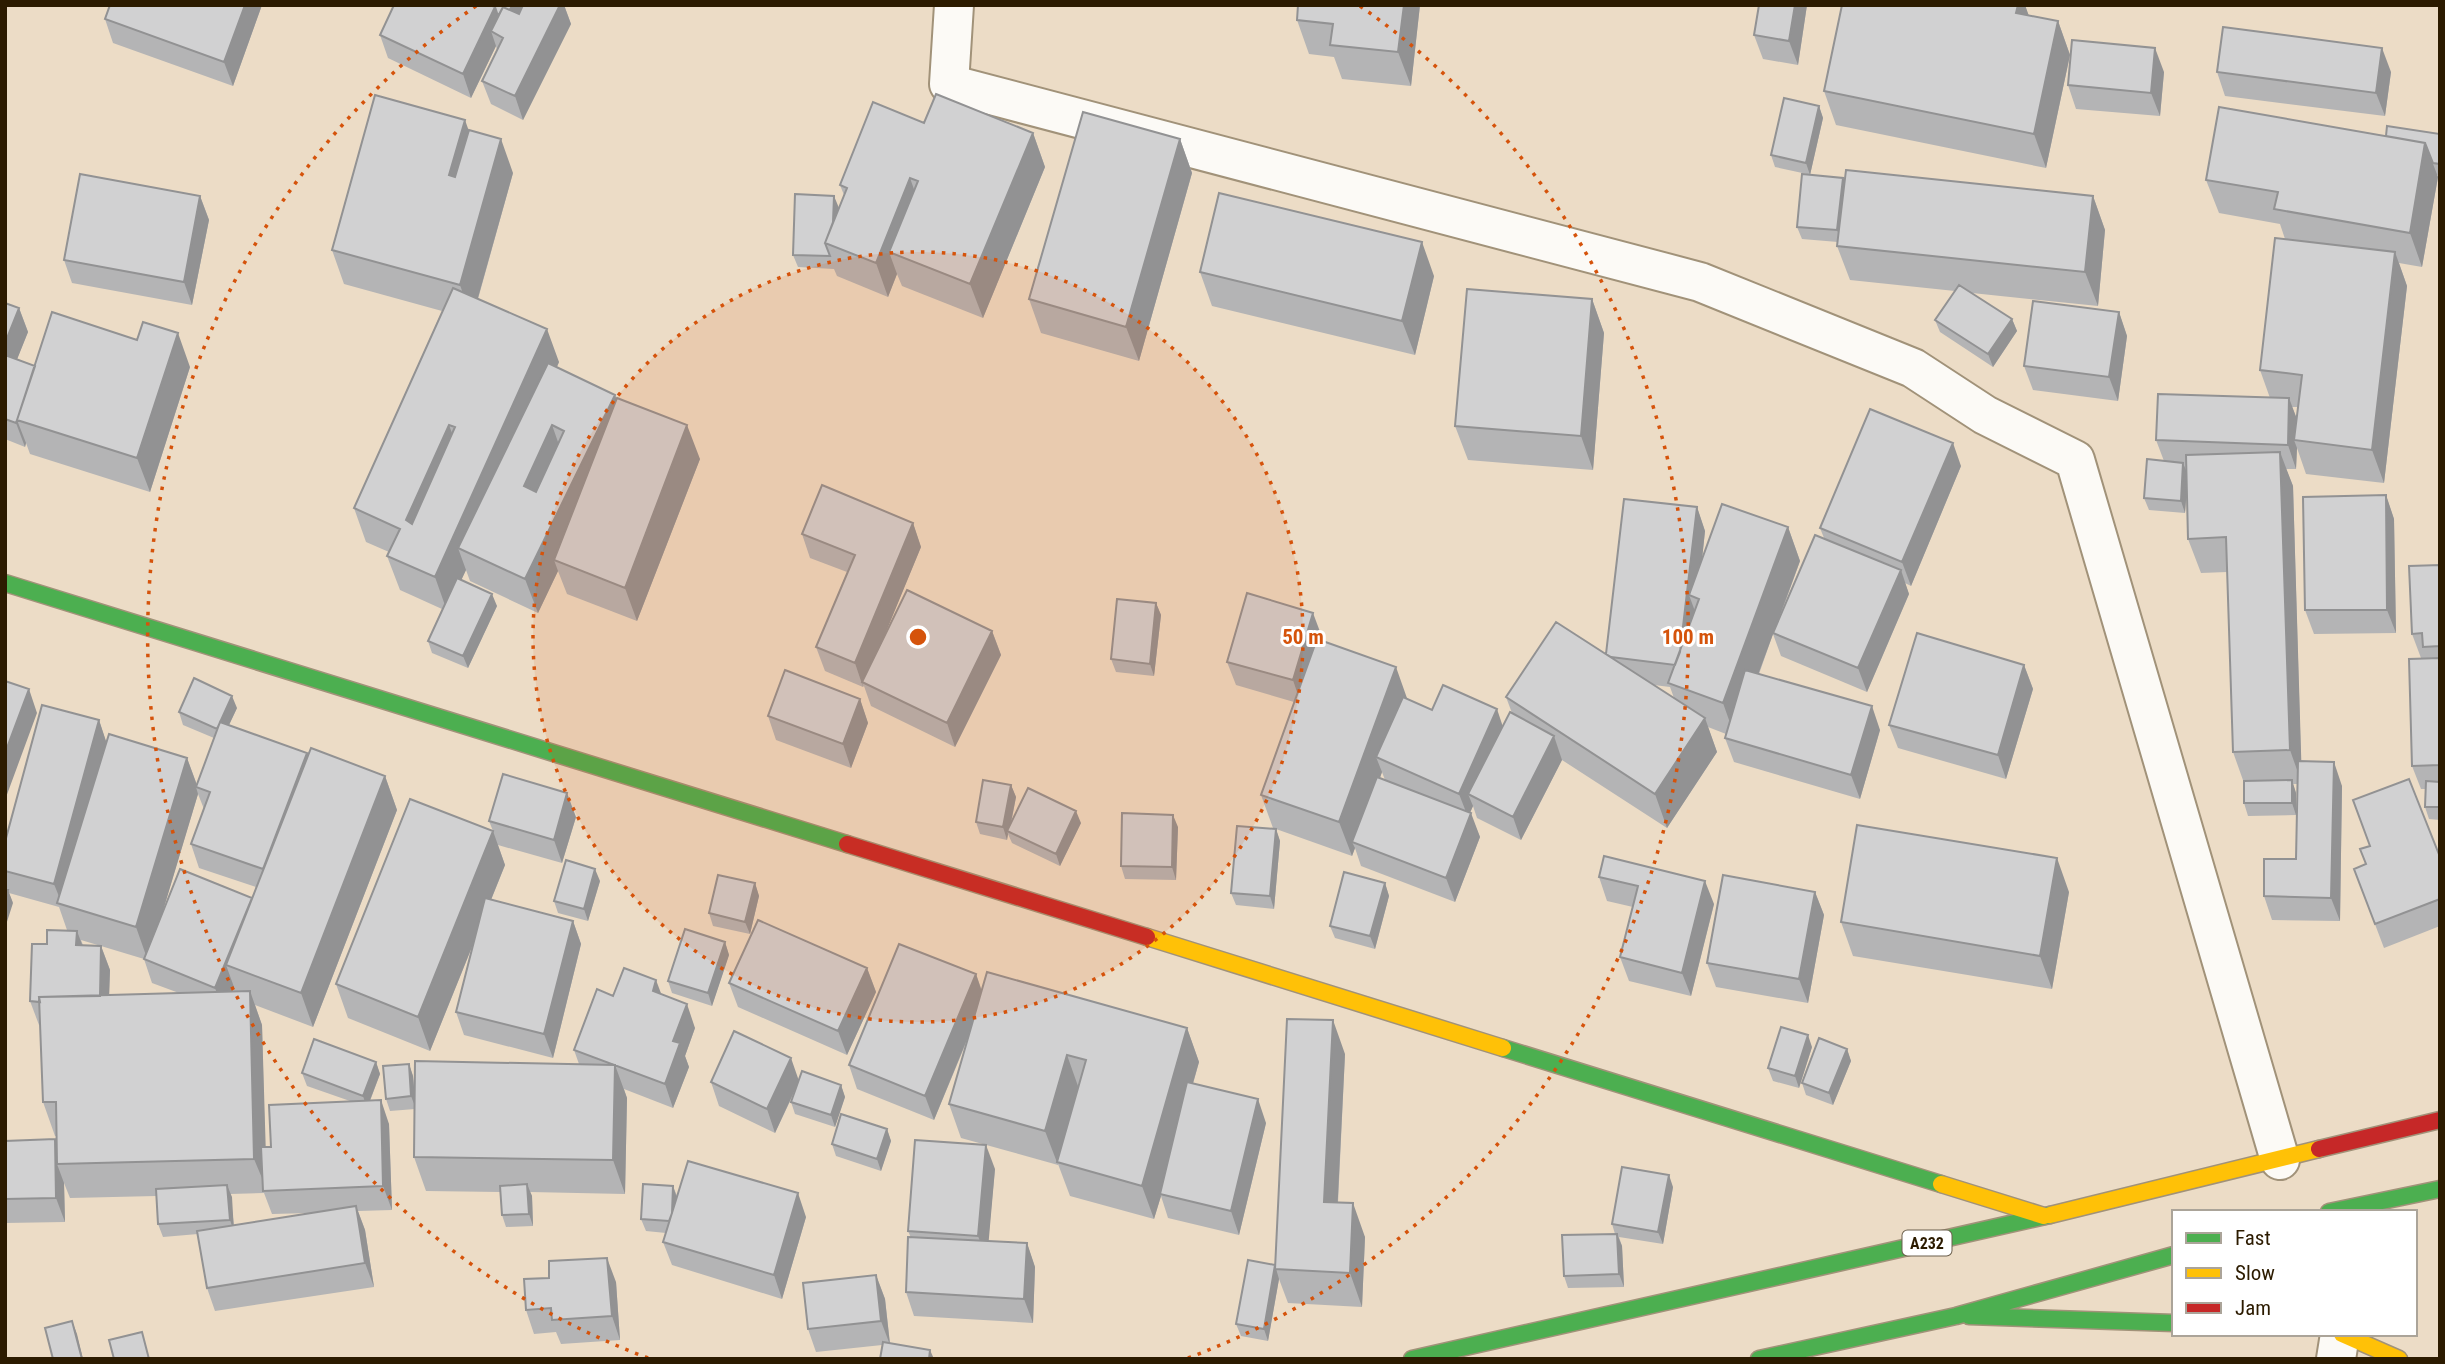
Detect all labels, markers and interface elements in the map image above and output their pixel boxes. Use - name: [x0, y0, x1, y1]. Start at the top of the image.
- centre of rings: [906, 625, 930, 649]
- text: 50 m: [1282, 625, 1324, 649]
- text: 100 m: [1662, 625, 1714, 649]
- legend: [2172, 1210, 2417, 1336]
- text: Fast: [2235, 1226, 2271, 1250]
- road number: A232: [1902, 1231, 1952, 1256]
- text: Slow: [2235, 1261, 2275, 1285]
- text: Jam: [2235, 1296, 2271, 1320]

